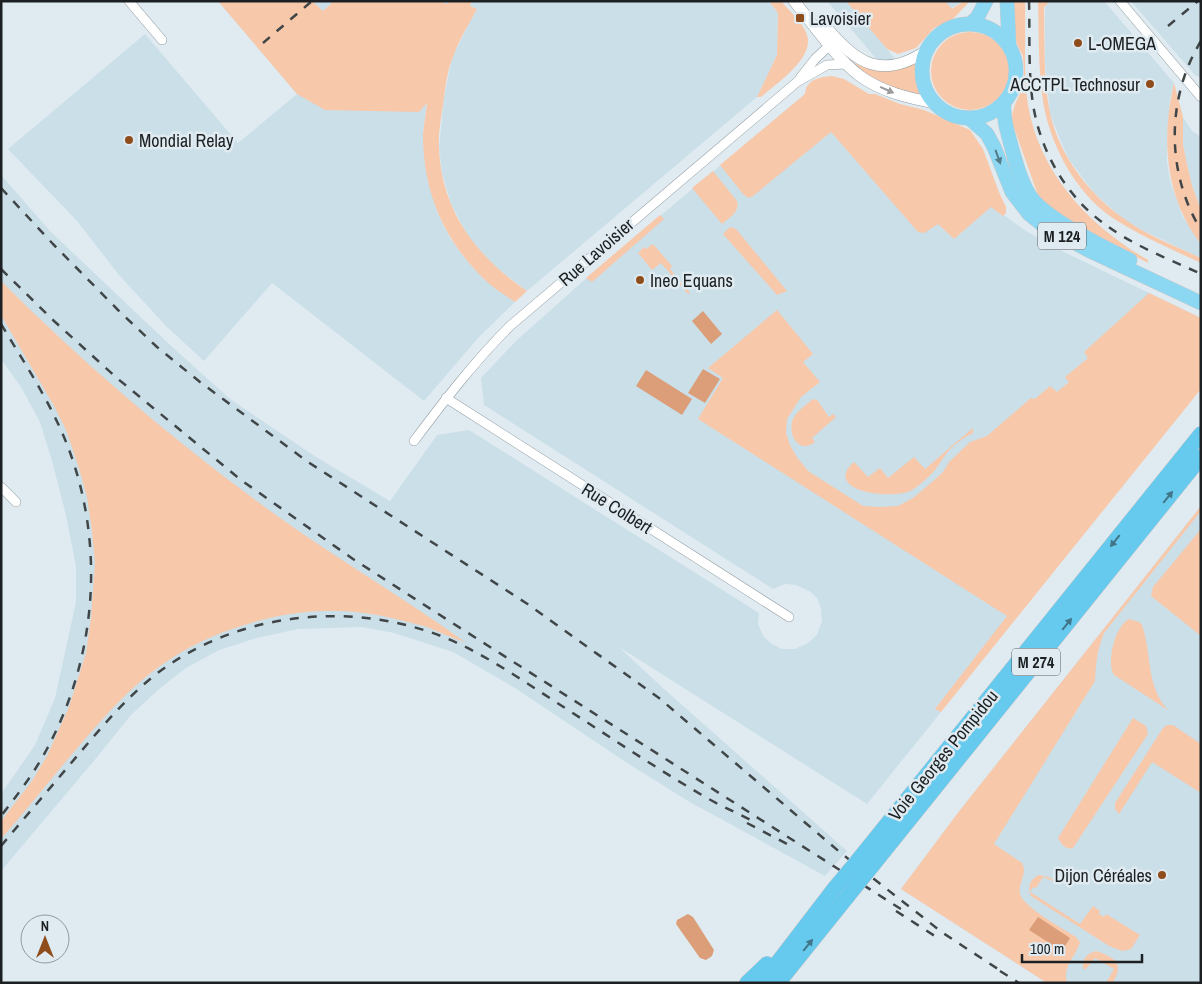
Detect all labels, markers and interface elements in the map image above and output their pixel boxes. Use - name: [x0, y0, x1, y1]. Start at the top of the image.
- place label: Lavoisier: [810, 6, 871, 31]
- marker: Lavoisier: [794, 12, 806, 24]
- place label: L-OMEGA: [1088, 31, 1156, 56]
- marker: L-OMEGA: [1072, 37, 1084, 49]
- place label: ACCTPL Technosur: [1009, 72, 1140, 97]
- marker: ACCTPL Technosur: [1144, 78, 1156, 90]
- one-way arrow: [880, 87, 894, 95]
- place label: Mondial Relay: [139, 128, 234, 153]
- marker: Mondial Relay: [123, 134, 135, 146]
- one-way arrow: [995, 149, 1002, 164]
- street label: Rue Lavoisier: [553, 212, 639, 292]
- road number: M 124: [1038, 222, 1086, 250]
- place label: Ineo Equans: [650, 268, 733, 293]
- marker: Ineo Equans: [634, 274, 646, 286]
- street label: Rue Colbert: [577, 477, 657, 539]
- one-way arrow: [1163, 491, 1174, 504]
- one-way arrow: [1110, 534, 1121, 547]
- one-way arrow: [1061, 618, 1072, 631]
- road number: M 274: [1012, 649, 1060, 676]
- street label: Voie Georges Pompidou: [882, 684, 1004, 826]
- place label: Dijon Céréales: [1054, 863, 1152, 888]
- marker: Dijon Céréales: [1156, 869, 1168, 881]
- north arrow: [20, 914, 70, 964]
- text: N: [41, 917, 49, 935]
- scale bar: [1022, 932, 1142, 964]
- text: 100 m: [1030, 938, 1064, 959]
- one-way arrow: [803, 939, 814, 952]

